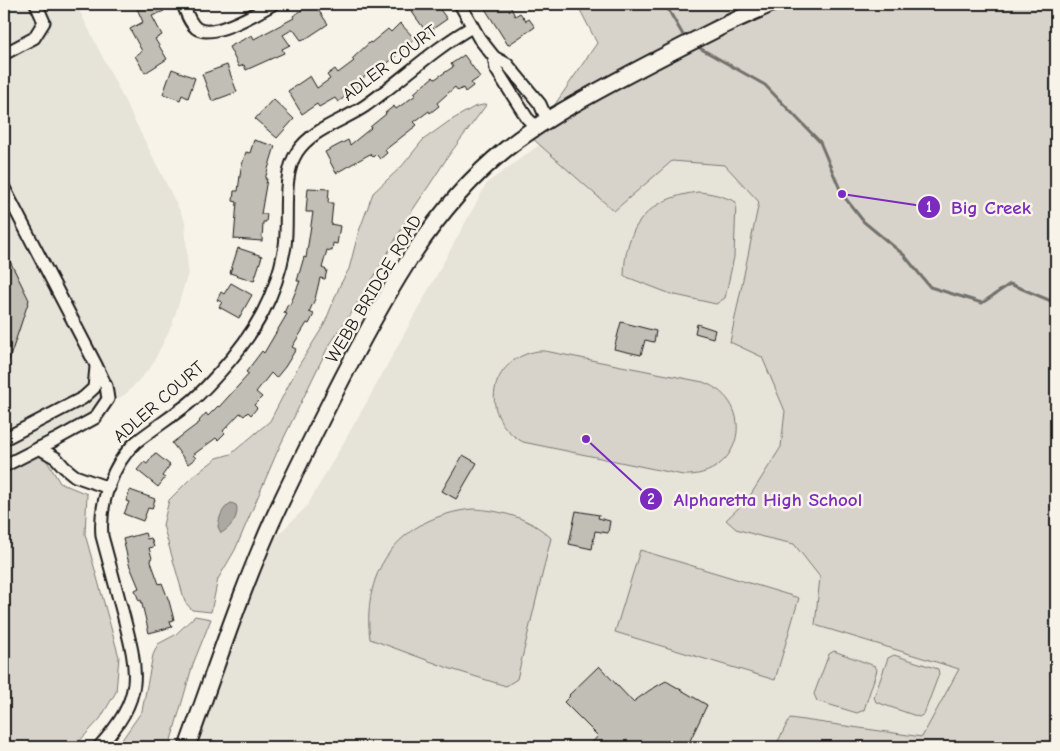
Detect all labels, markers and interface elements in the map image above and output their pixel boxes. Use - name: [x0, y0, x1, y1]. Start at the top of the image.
- street label: ADLER COURT: [338, 20, 442, 106]
- callout: Big Creek: [916, 190, 1041, 224]
- text: Big Creek: [951, 197, 1032, 219]
- text: 1: [926, 198, 932, 216]
- street label: WEBB BRIDGE ROAD: [322, 211, 426, 367]
- street label: ADLER COURT: [109, 356, 209, 447]
- callout: Alpharetta High School: [639, 482, 872, 516]
- text: Alpharetta High School: [674, 489, 862, 511]
- text: 2: [647, 490, 655, 508]

